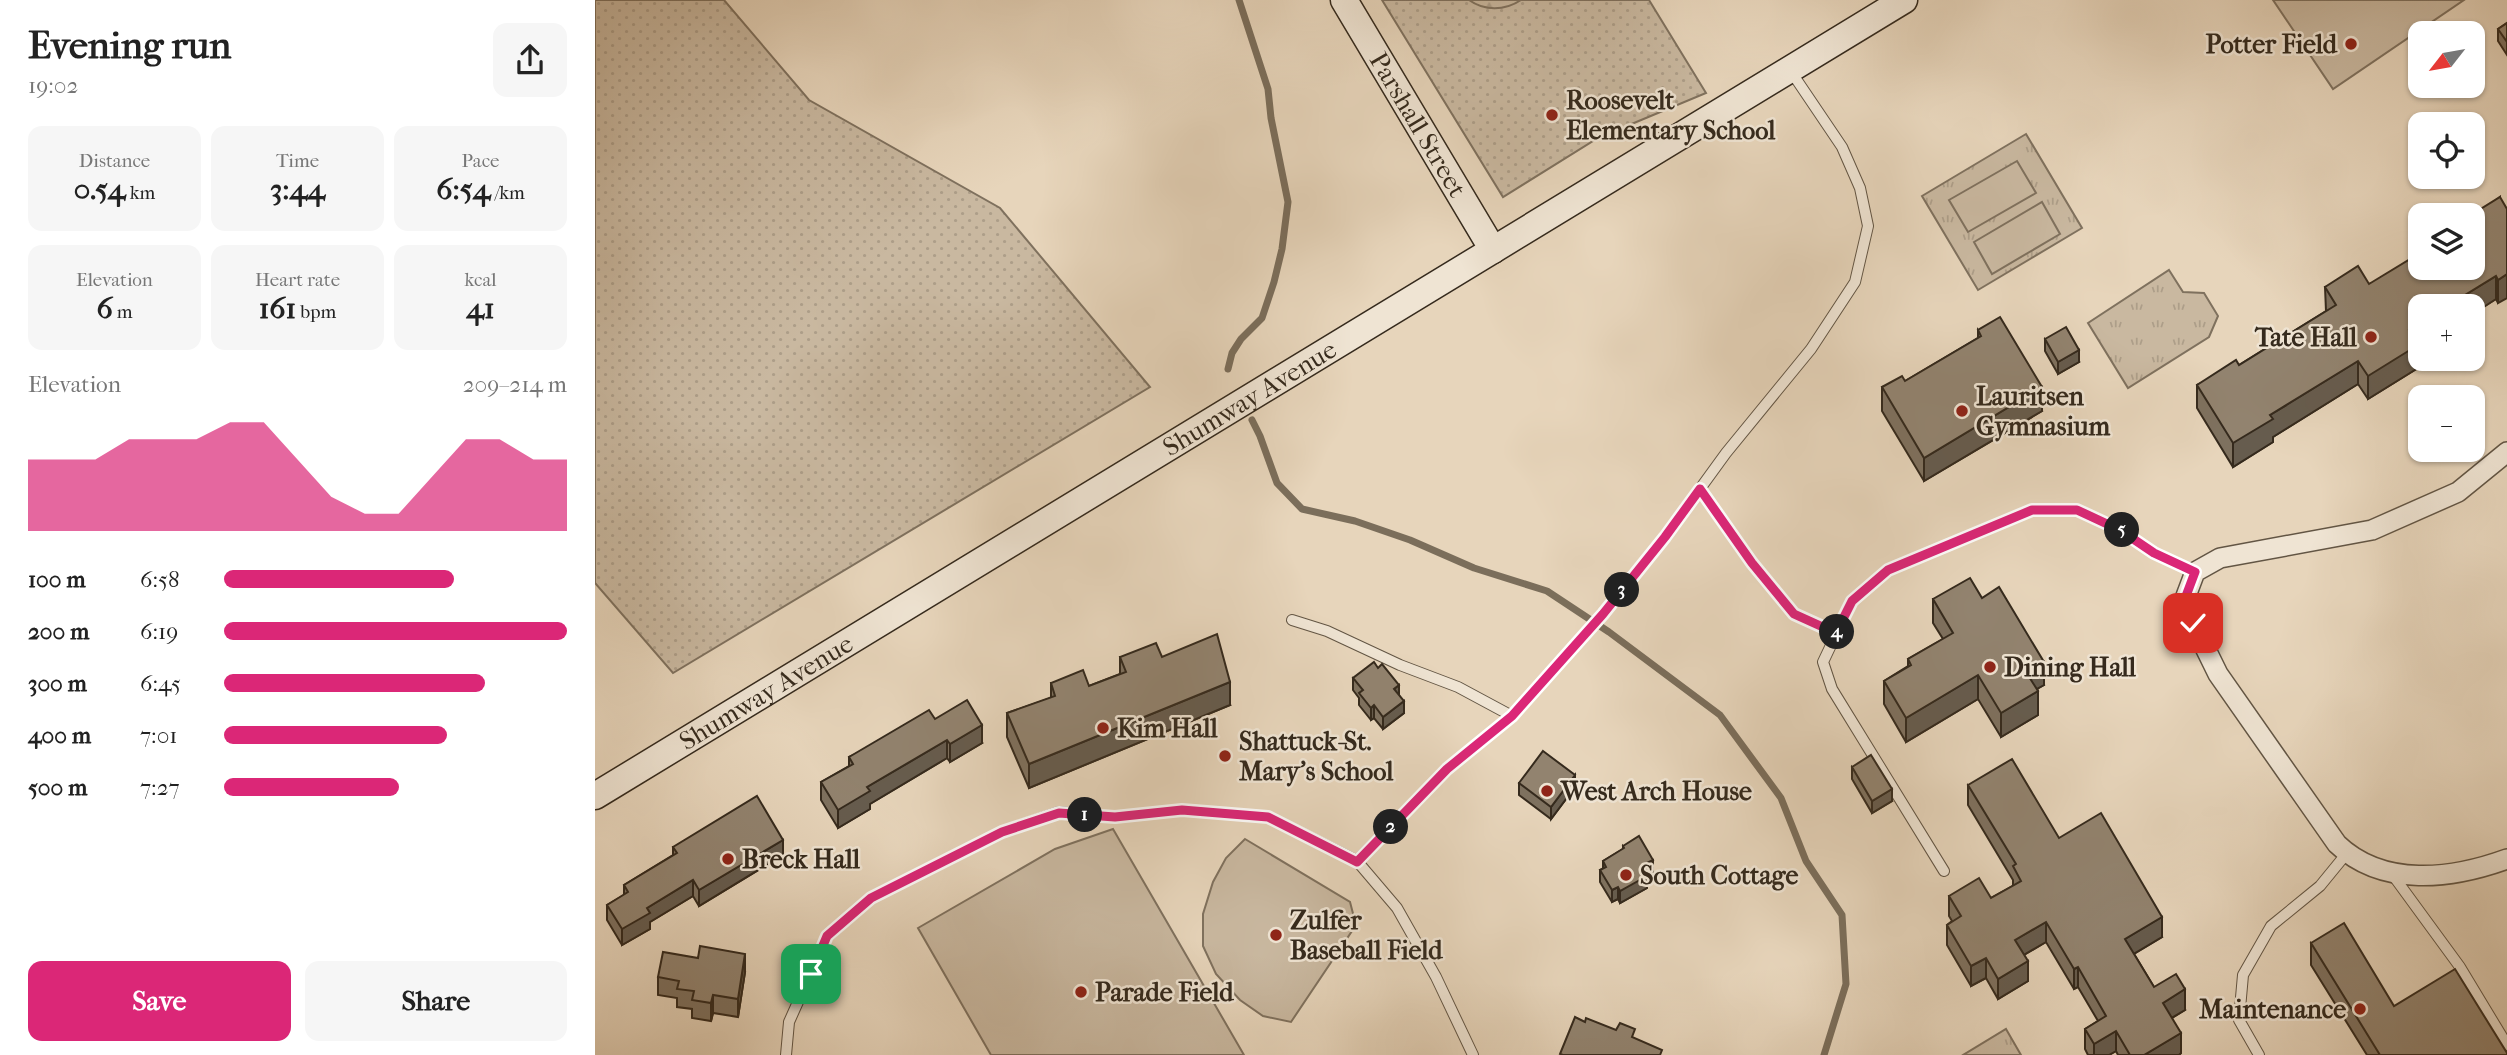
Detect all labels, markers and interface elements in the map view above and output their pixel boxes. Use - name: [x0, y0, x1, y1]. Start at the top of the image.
- north arrow: [2408, 21, 2485, 98]
- map controls: [2408, 21, 2485, 462]
- text: Evening run: [28, 23, 231, 68]
- button: share: [493, 23, 567, 97]
- place label: Potter Field: [2205, 29, 2338, 60]
- marker: Potter Field: [2343, 36, 2359, 52]
- street label: Parshall Street: [1363, 46, 1474, 203]
- text: 19:02: [28, 72, 78, 99]
- place label: Roosevelt Elementary School: [1566, 85, 1776, 146]
- marker: Roosevelt Elementary School: [1544, 107, 1560, 123]
- button: locate: [2408, 112, 2485, 189]
- text: Distance: [79, 150, 150, 172]
- text: Time: [276, 150, 319, 172]
- text: Pace: [462, 150, 499, 172]
- text: 0.54: [74, 172, 126, 207]
- text: 3:44: [270, 172, 325, 207]
- text: 6:54: [436, 172, 490, 207]
- text: km: [126, 182, 155, 204]
- text: /km: [490, 182, 525, 204]
- button: layers: [2408, 203, 2485, 280]
- text: Elevation: [76, 269, 153, 291]
- text: Heart rate: [255, 269, 340, 291]
- text: kcal: [465, 269, 496, 291]
- text: 6: [96, 291, 113, 326]
- text: 161: [259, 291, 296, 326]
- text: 41: [466, 291, 495, 326]
- button: +: [2408, 294, 2485, 371]
- text: m: [113, 301, 133, 323]
- text: bpm: [296, 301, 336, 323]
- place label: Tate Hall: [2254, 322, 2358, 353]
- marker: Tate Hall: [2363, 329, 2379, 345]
- street label: Shumway Avenue: [1157, 333, 1342, 463]
- text: Elevation: [28, 371, 121, 398]
- text: 209–214 m: [463, 371, 567, 398]
- place label: Lauritsen Gymnasium: [1976, 381, 2111, 442]
- button: −: [2408, 385, 2485, 462]
- marker: Lauritsen Gymnasium: [1954, 403, 1970, 419]
- pin: 5: [2105, 512, 2139, 548]
- text: 5: [2117, 518, 2126, 540]
- text: 100 m: [28, 566, 86, 593]
- text: 6:58: [140, 566, 180, 593]
- pin: 3: [1605, 572, 1639, 608]
- text: 3: [1618, 578, 1625, 600]
- pin: [2163, 593, 2223, 653]
- icon: check: [2174, 604, 2212, 642]
- pin: 4: [1819, 614, 1855, 650]
- text: 200 m: [28, 618, 89, 645]
- text: 6:19: [140, 618, 178, 645]
- text: 4: [1831, 620, 1842, 642]
- street label: Shumway Avenue: [673, 627, 858, 757]
- place label: Dining Hall: [2004, 652, 2137, 683]
- marker: Dining Hall: [1982, 659, 1998, 675]
- text: 300 m: [28, 670, 87, 697]
- text: 6:45: [140, 670, 181, 697]
- place label: Kim Hall: [1117, 713, 1219, 744]
- marker: Kim Hall: [1095, 720, 1111, 736]
- text: 400 m: [28, 722, 91, 749]
- text: 7:01: [140, 722, 177, 749]
- place label: Shattuck-St. Mary’s School: [1239, 726, 1394, 787]
- marker: Shattuck-St. Mary’s School: [1217, 748, 1233, 764]
- text: 500 m: [28, 774, 87, 801]
- text: 7:27: [140, 774, 180, 801]
- place label: West Arch House: [1560, 776, 1752, 807]
- marker: West Arch House: [1539, 783, 1555, 799]
- pin: 1: [1067, 798, 1103, 832]
- text: 1: [1081, 803, 1088, 825]
- pin: 2: [1373, 810, 1409, 844]
- text: 2: [1386, 815, 1395, 837]
- place label: Breck Hall: [742, 844, 861, 875]
- marker: Breck Hall: [720, 851, 736, 867]
- place label: South Cottage: [1640, 860, 1799, 891]
- marker: South Cottage: [1618, 867, 1634, 883]
- place label: Zulfer Baseball Field: [1290, 905, 1443, 966]
- marker: Zulfer Baseball Field: [1268, 927, 1284, 943]
- pin: [781, 944, 841, 1004]
- icon: arrive: [792, 955, 830, 993]
- button: Save: [28, 961, 291, 1041]
- button: Share: [305, 961, 567, 1041]
- place label: Parade Field: [1095, 977, 1234, 1008]
- marker: Parade Field: [1073, 984, 1089, 1000]
- place label: Maintenance: [2199, 994, 2346, 1025]
- marker: Maintenance: [2352, 1001, 2368, 1017]

